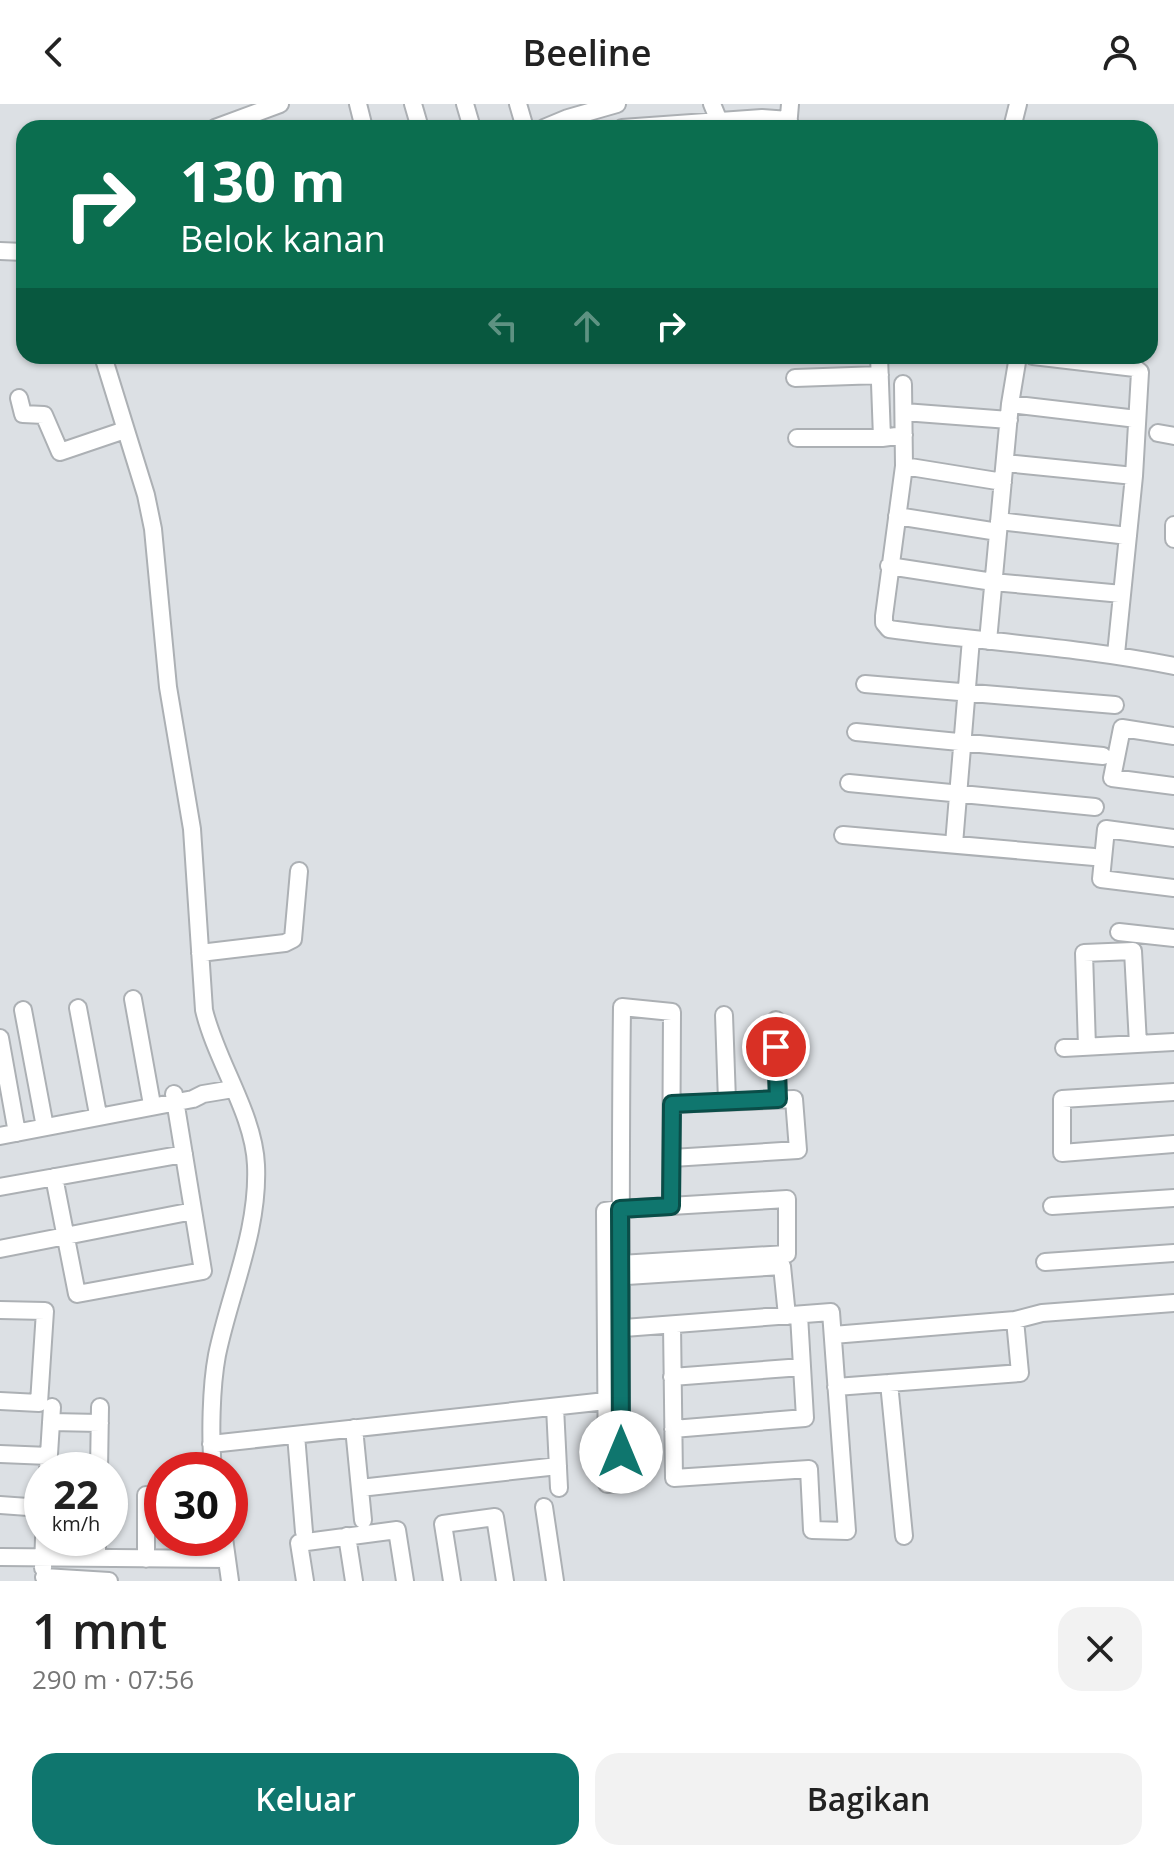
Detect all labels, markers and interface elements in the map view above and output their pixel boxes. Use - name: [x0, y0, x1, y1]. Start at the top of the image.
- text: Beeline: [523, 28, 651, 77]
- icon: back: [32, 30, 76, 74]
- icon: person: [1098, 30, 1142, 74]
- text: 130 m: [180, 142, 346, 218]
- icon: right: [48, 152, 152, 256]
- text: Belok kanan: [180, 214, 386, 263]
- icon: left: [481, 304, 525, 348]
- icon: ahead: [565, 304, 609, 348]
- icon: right: [649, 304, 693, 348]
- pin: [742, 1013, 810, 1081]
- icon: arrive: [754, 1025, 798, 1069]
- position arrow: [579, 1410, 663, 1494]
- speed limit sign: 30: [144, 1452, 248, 1556]
- text: 22: [53, 1466, 99, 1521]
- text: km/h: [52, 1510, 100, 1537]
- text: 1 mnt: [32, 1598, 167, 1663]
- button: close: [1058, 1607, 1142, 1691]
- text: 290 m · 07:56: [32, 1661, 194, 1697]
- button: Keluar: [32, 1753, 579, 1845]
- button: Bagikan: [595, 1753, 1142, 1845]

